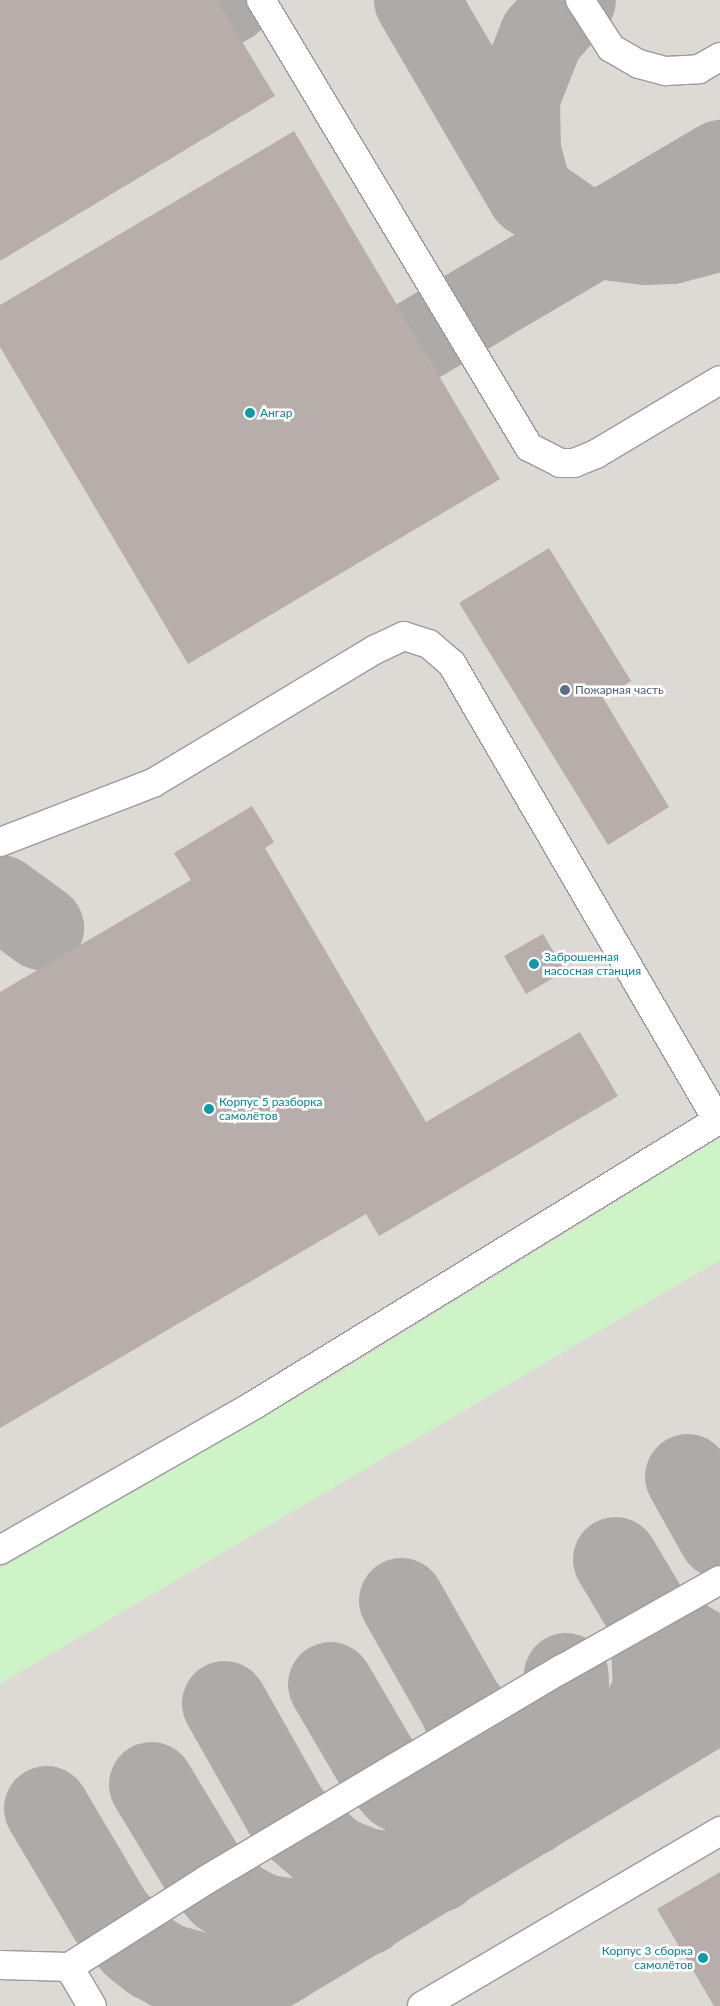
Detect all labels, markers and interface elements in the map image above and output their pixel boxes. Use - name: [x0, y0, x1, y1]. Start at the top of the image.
- place label: Ангар: [260, 406, 292, 420]
- marker: Ангар: [244, 407, 256, 419]
- place label: Пожарная часть: [575, 683, 664, 697]
- marker: Пожарная часть: [559, 684, 571, 696]
- place label: Заброшенная насосная станция: [544, 950, 641, 978]
- marker: Заброшенная насосная станция: [528, 958, 540, 970]
- place label: Корпус 5 разборка самолётов: [219, 1095, 323, 1123]
- marker: Корпус 5 разборка самолётов: [203, 1103, 215, 1115]
- place label: Корпус 3 сборка самолётов: [602, 1944, 693, 1972]
- marker: Корпус 3 сборка самолётов: [697, 1952, 709, 1964]

